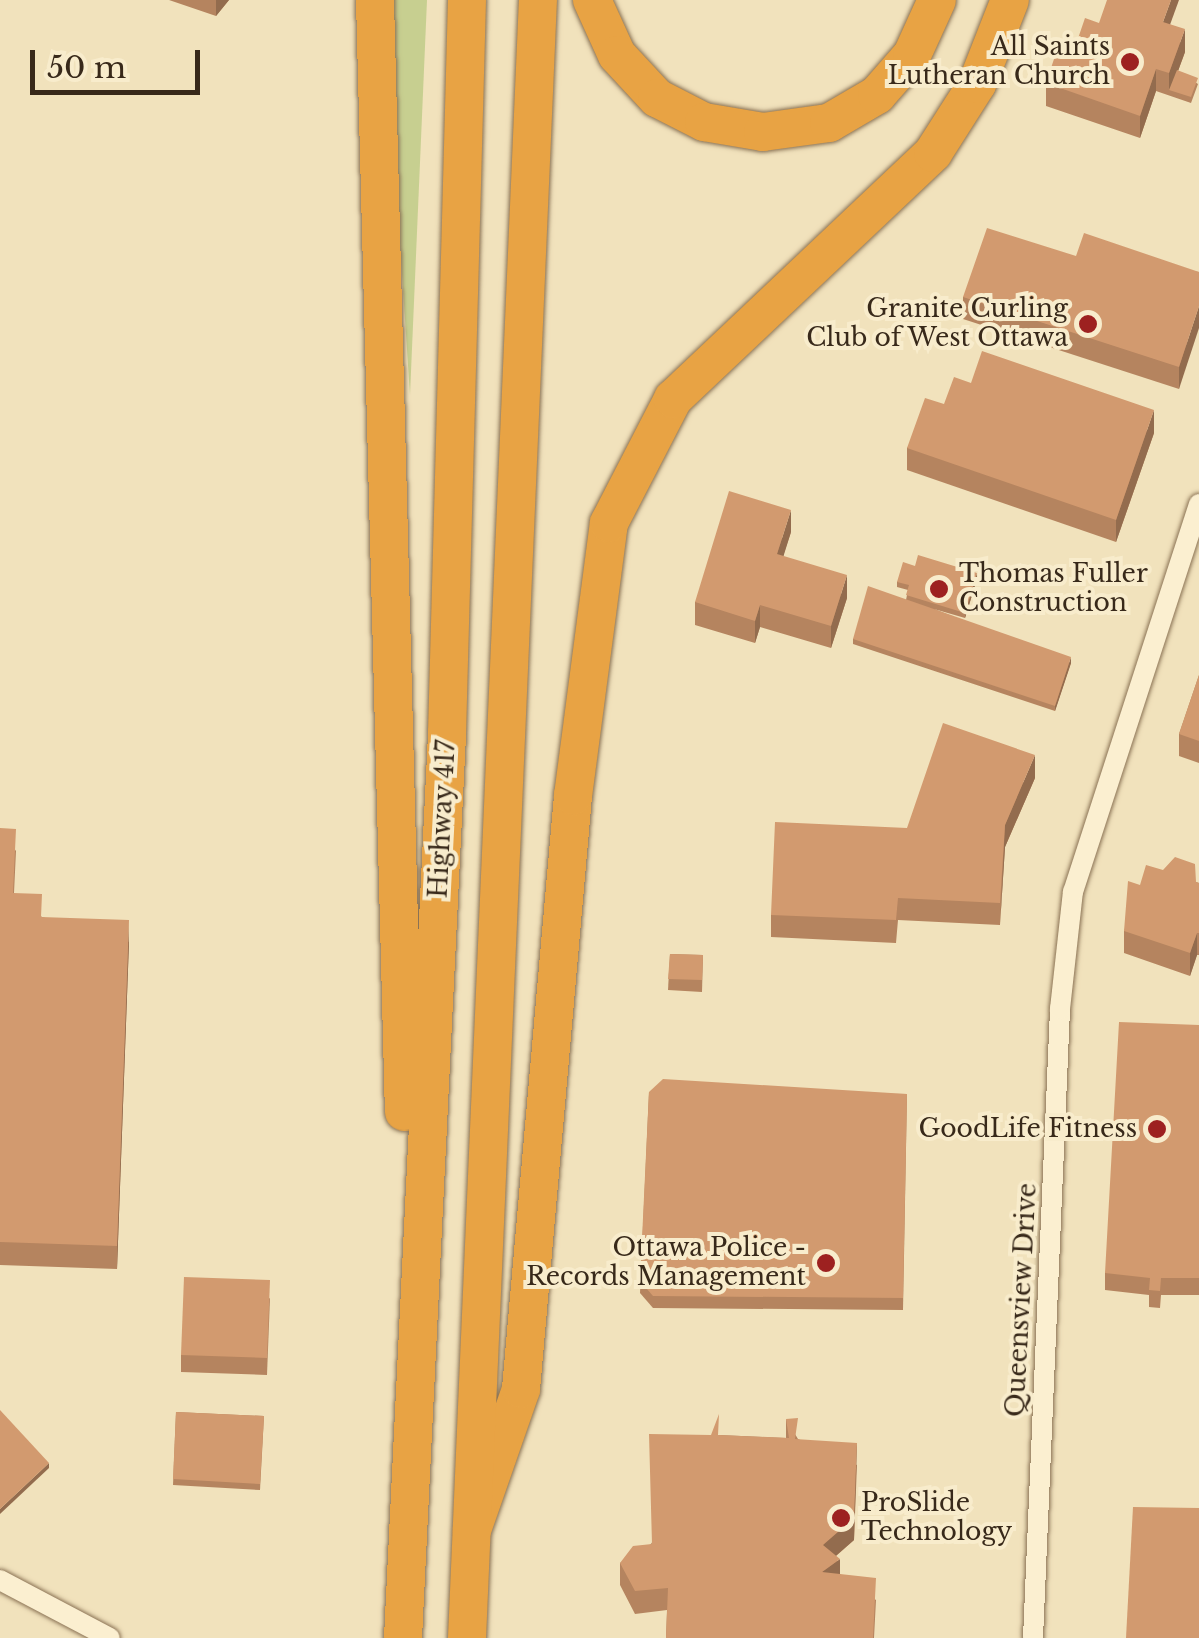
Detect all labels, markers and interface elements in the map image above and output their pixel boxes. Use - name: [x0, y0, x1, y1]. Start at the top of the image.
- scale bar: [35, 30, 205, 92]
- place label: All Saints Lutheran Church: [888, 33, 1110, 92]
- text: 50 m: [47, 49, 126, 86]
- marker: All Saints Lutheran Church: [1119, 51, 1141, 73]
- place label: Granite Curling Club of West Ottawa: [805, 295, 1068, 354]
- marker: Granite Curling Club of West Ottawa: [1077, 313, 1099, 335]
- place label: Thomas Fuller Construction: [959, 560, 1148, 619]
- marker: Thomas Fuller Construction: [928, 578, 950, 600]
- street label: Highway 417: [424, 739, 462, 899]
- place label: GoodLife Fitness: [918, 1114, 1137, 1144]
- marker: GoodLife Fitness: [1146, 1118, 1168, 1140]
- street label: Queensview Drive: [1001, 1182, 1043, 1418]
- place label: Ottawa Police - Records Management: [526, 1234, 806, 1293]
- marker: Ottawa Police - Records Management: [815, 1252, 837, 1274]
- place label: ProSlide Technology: [861, 1489, 1012, 1548]
- marker: ProSlide Technology: [830, 1507, 852, 1529]

